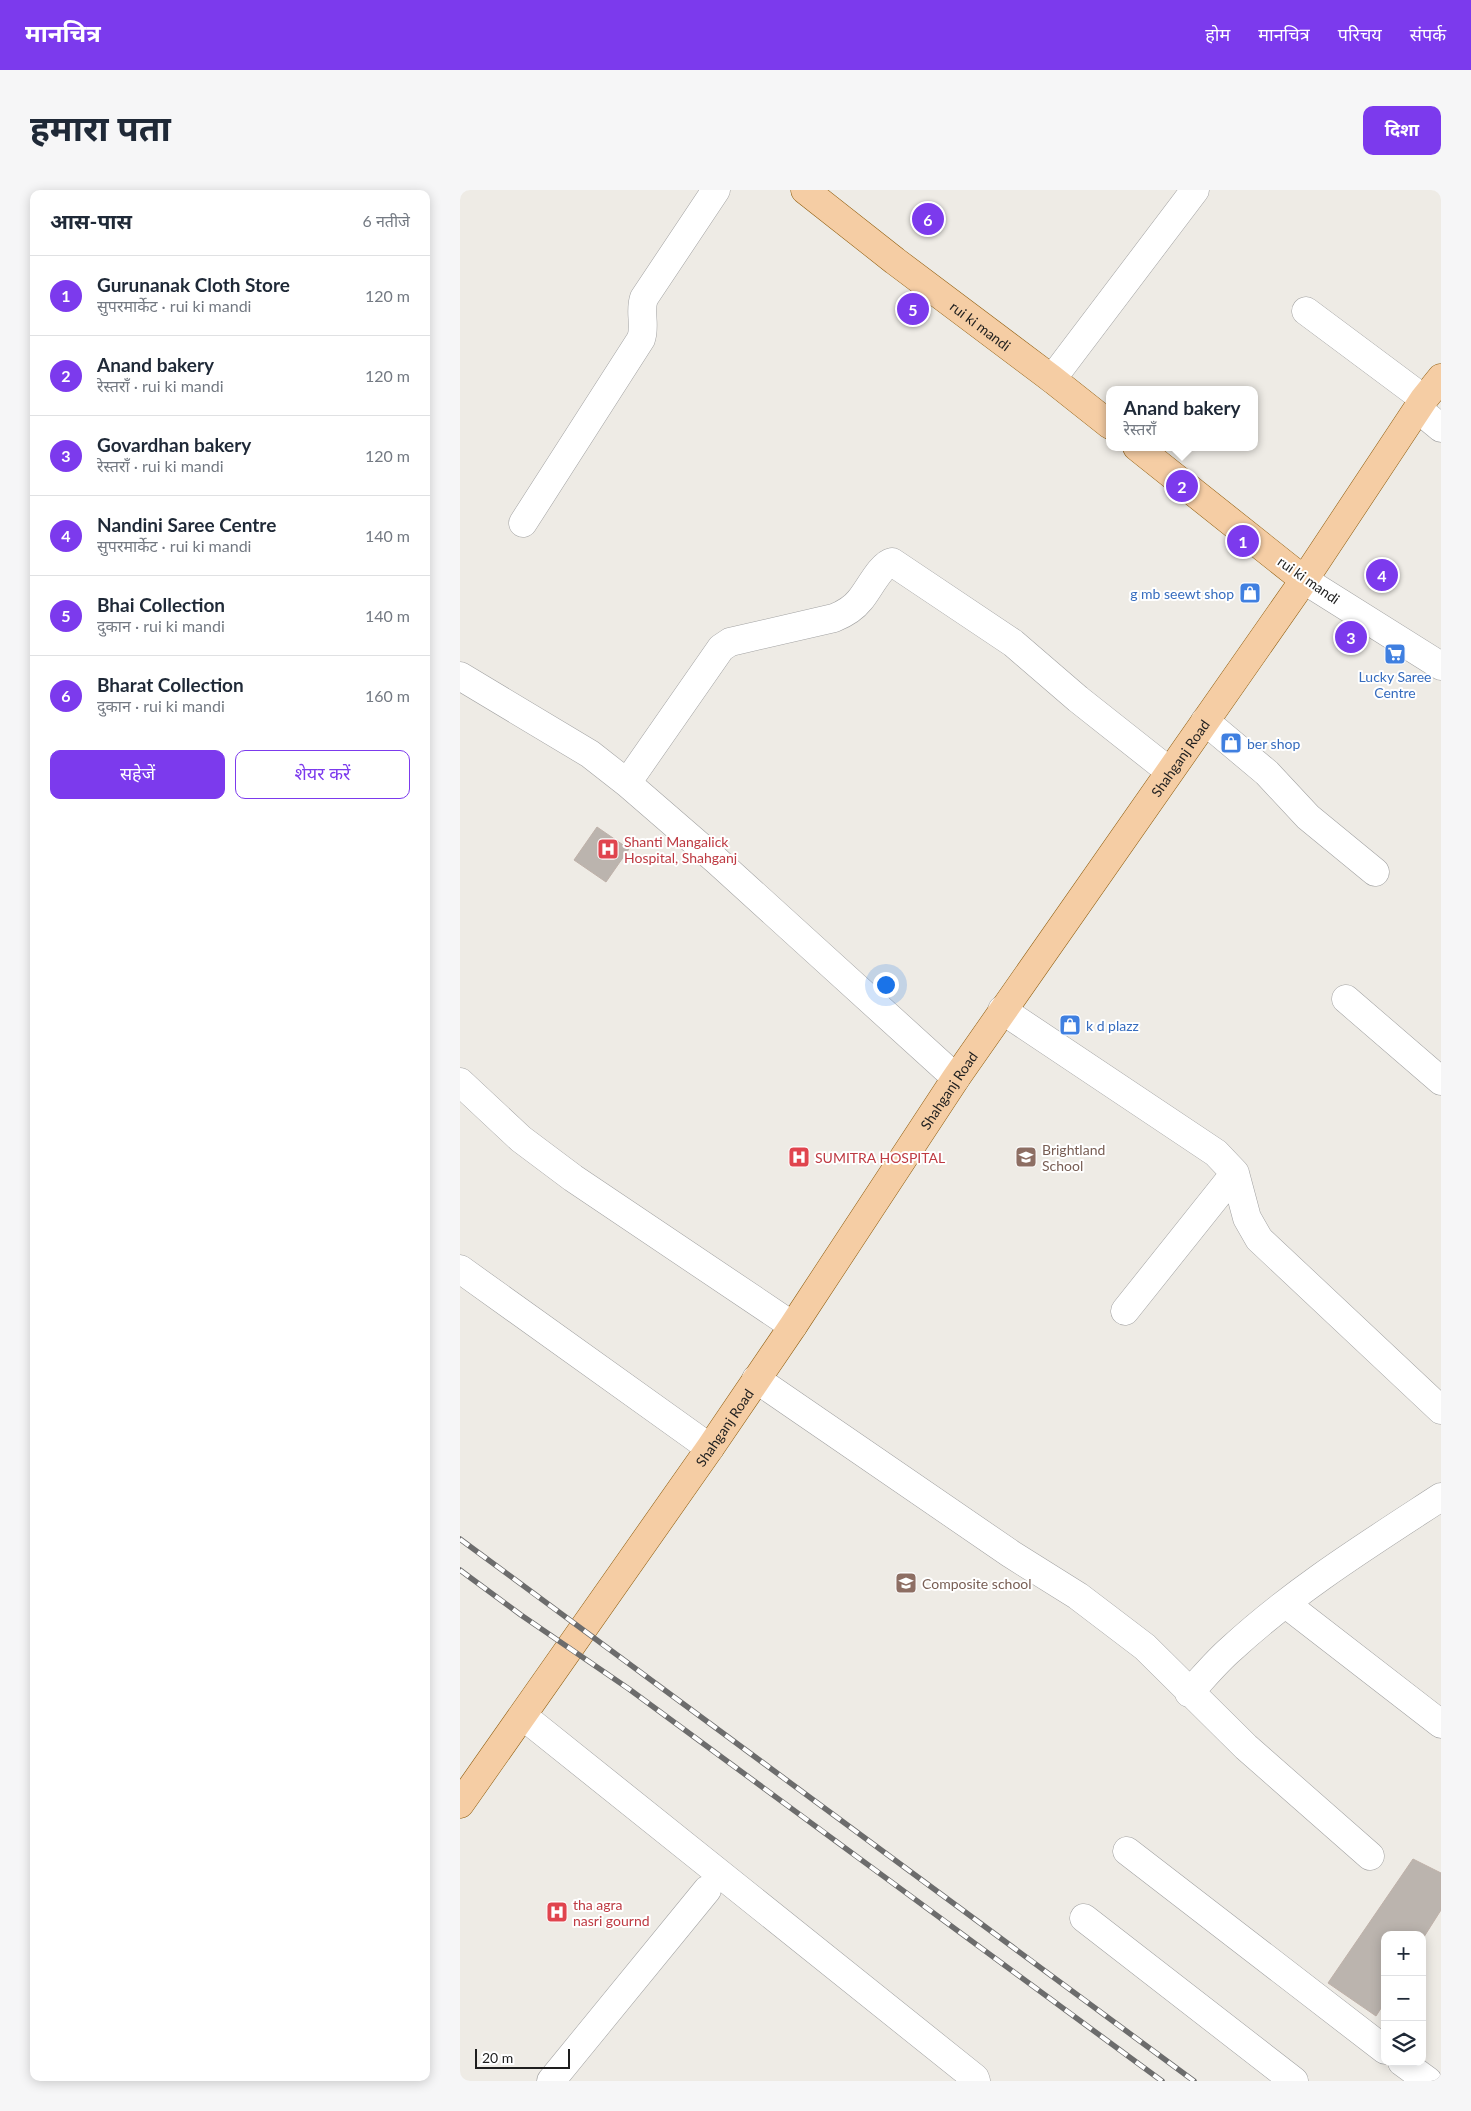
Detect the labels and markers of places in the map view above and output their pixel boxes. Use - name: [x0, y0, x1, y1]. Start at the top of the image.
- pin: 6: [912, 200, 944, 238]
- pin: 5: [897, 290, 929, 328]
- pin: 2: [1166, 467, 1198, 505]
- pin: 1: [1227, 522, 1259, 560]
- pin: 4: [1366, 556, 1398, 594]
- shop icon: g mb seewt shop: [1238, 581, 1262, 605]
- place label: g mb seewt shop: [1130, 585, 1234, 602]
- pin: 3: [1335, 618, 1367, 656]
- supermarket icon: Lucky Saree Centre: [1383, 642, 1407, 666]
- place label: Lucky Saree Centre: [1359, 668, 1431, 701]
- shop icon: ber shop: [1219, 731, 1243, 755]
- place label: ber shop: [1247, 735, 1300, 752]
- place label: Shanti Mangalick Hospital, Shahganj: [624, 833, 737, 866]
- hospital icon: Shanti Mangalick Hospital, Shahganj: [596, 837, 620, 861]
- shop icon: k d plazz: [1058, 1013, 1082, 1037]
- place label: k d plazz: [1086, 1017, 1139, 1034]
- place label: Brightland School: [1042, 1141, 1105, 1174]
- hospital icon: SUMITRA HOSPITAL: [787, 1145, 811, 1169]
- school or university icon: Brightland School: [1014, 1145, 1038, 1169]
- place label: SUMITRA HOSPITAL: [815, 1149, 945, 1166]
- school or university icon: Composite school: [894, 1571, 918, 1595]
- place label: Composite school: [922, 1575, 1032, 1592]
- place label: tha agra nasri gournd: [573, 1896, 650, 1929]
- hospital icon: tha agra nasri gournd: [545, 1900, 569, 1924]

